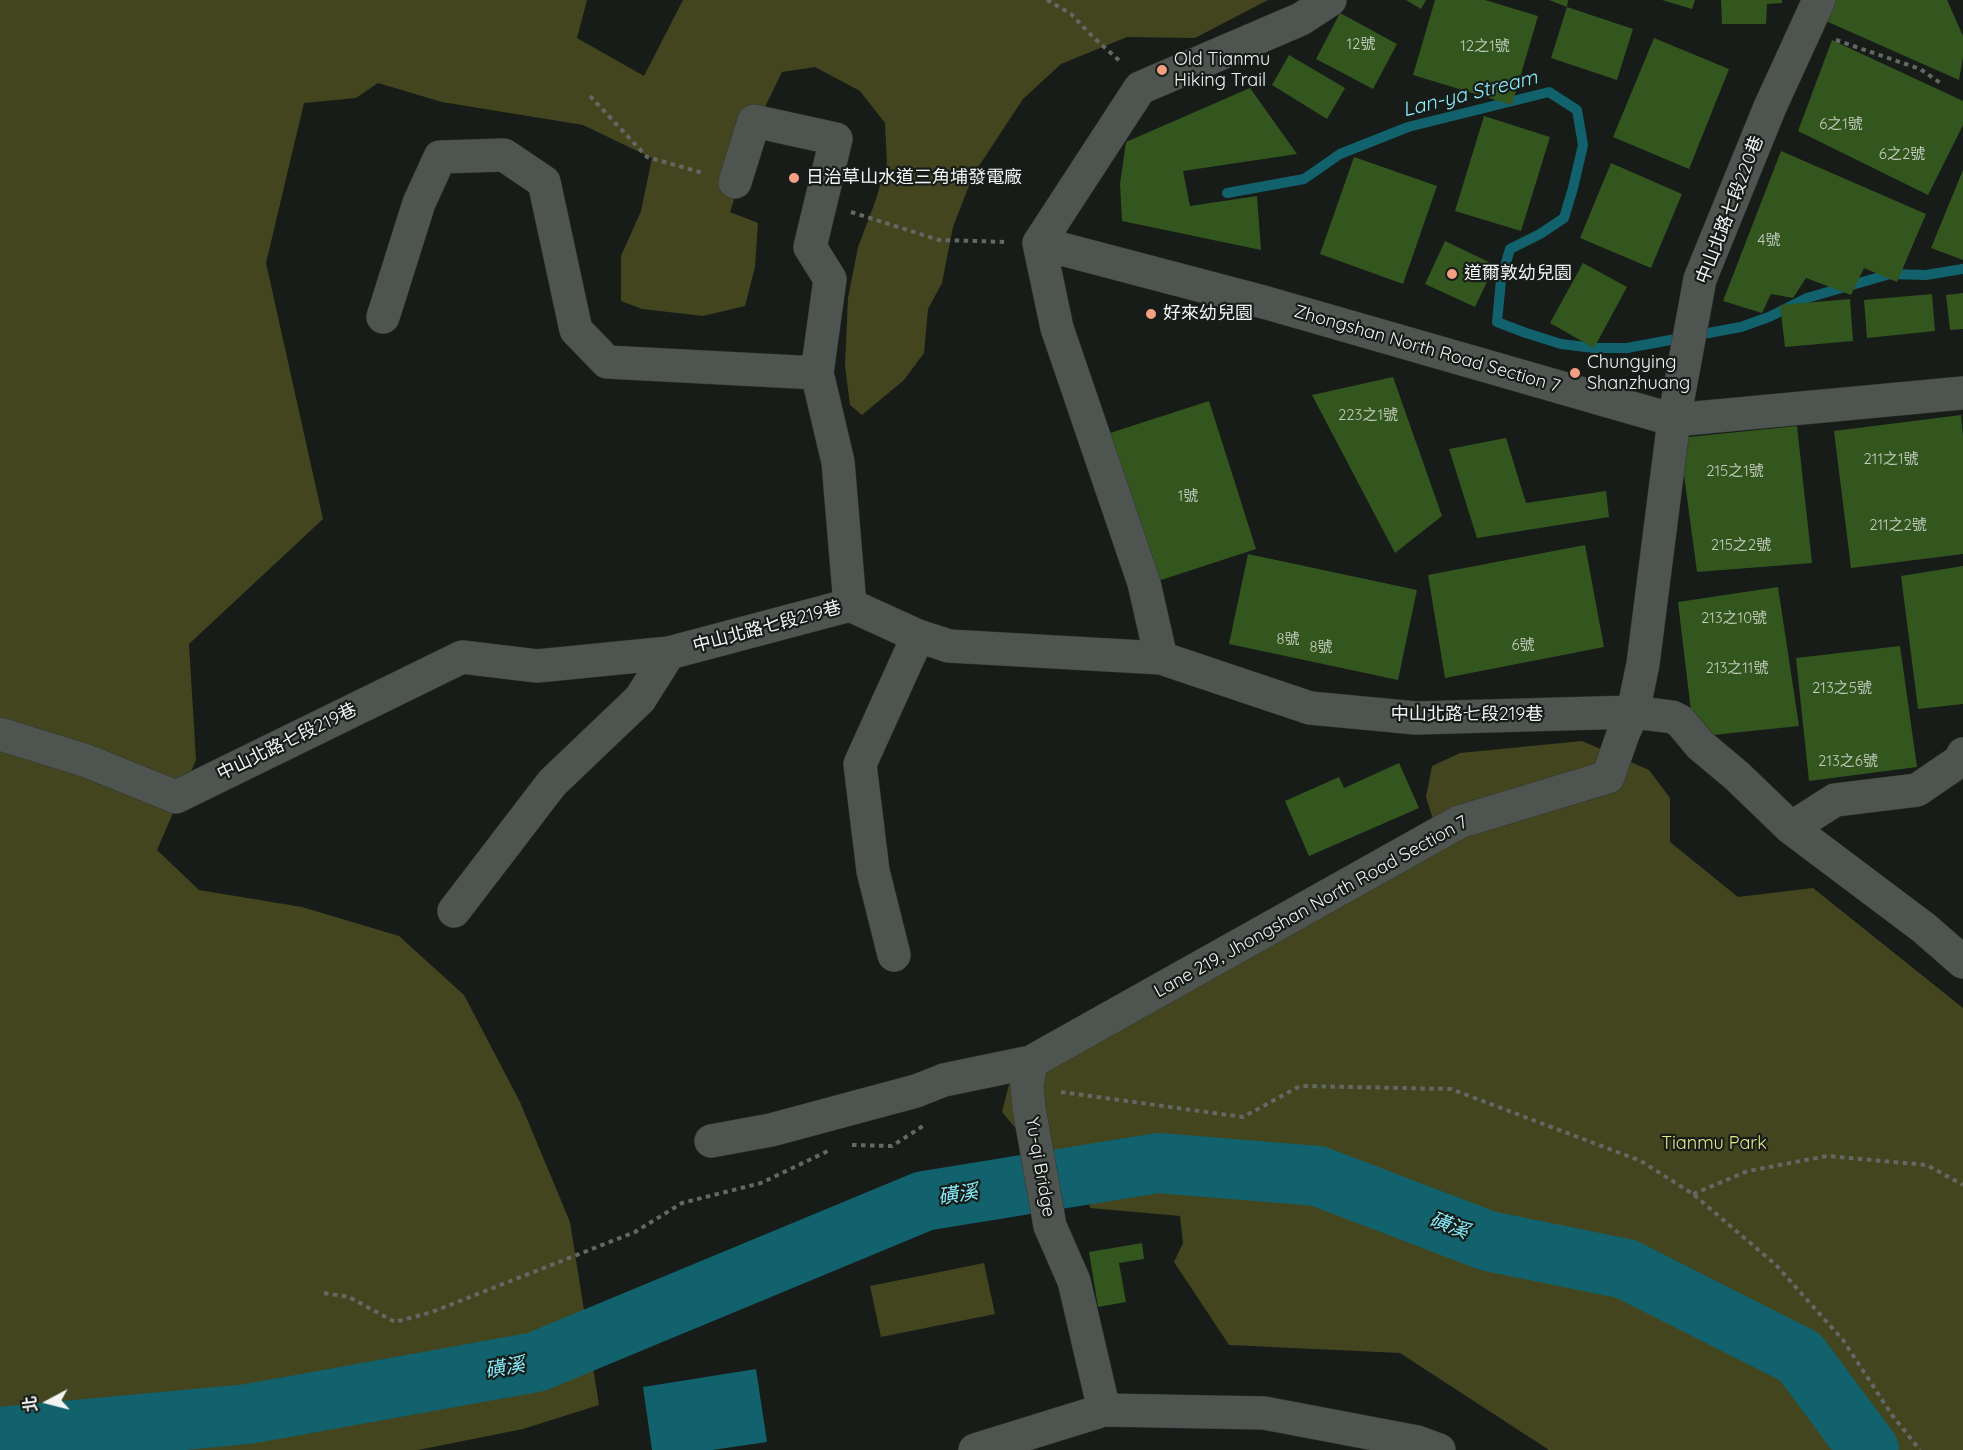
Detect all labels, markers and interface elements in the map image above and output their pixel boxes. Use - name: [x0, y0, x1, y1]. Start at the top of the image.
- house number: 12號: [1347, 35, 1375, 53]
- house number: 12之1號: [1460, 37, 1510, 55]
- place label: Old Tianmu Hiking Trail: [1174, 49, 1270, 92]
- marker: Old Tianmu Hiking Trail: [1155, 63, 1169, 77]
- water label: Lan-ya Stream: [1400, 66, 1540, 122]
- house number: 6之1號: [1819, 115, 1863, 133]
- street label: 中山北路七段220巷: [1692, 133, 1768, 287]
- house number: 6之2號: [1879, 145, 1925, 163]
- place label: 日治草山水道三角埔發電廠: [806, 167, 1022, 189]
- marker: 日治草山水道三角埔發電廠: [787, 171, 801, 185]
- house number: 4號: [1758, 231, 1780, 249]
- place label: 道爾敦幼兒園: [1464, 263, 1572, 285]
- marker: 道爾敦幼兒園: [1445, 267, 1459, 281]
- street label: Zhongshan North Road Section 7: [1291, 301, 1563, 397]
- place label: 好來幼兒園: [1163, 303, 1253, 325]
- marker: 好來幼兒園: [1144, 307, 1158, 321]
- place label: Chungying Shanzhuang: [1587, 352, 1690, 394]
- marker: Chungying Shanzhuang: [1568, 366, 1582, 380]
- house number: 223之1號: [1338, 406, 1398, 424]
- house number: 211之1號: [1864, 450, 1918, 468]
- house number: 215之1號: [1706, 462, 1764, 480]
- house number: 1號: [1178, 487, 1198, 505]
- house number: 211之2號: [1869, 516, 1927, 534]
- house number: 215之2號: [1711, 536, 1771, 554]
- street label: 中山北路七段219巷: [690, 597, 844, 657]
- house number: 213之10號: [1701, 609, 1767, 627]
- house number: 8號: [1276, 630, 1300, 648]
- house number: 6號: [1511, 636, 1535, 654]
- house number: 8號: [1309, 638, 1333, 656]
- house number: 213之11號: [1706, 659, 1768, 677]
- house number: 213之5號: [1812, 679, 1872, 697]
- street label: 中山北路七段219巷: [214, 699, 360, 785]
- street label: 中山北路七段219巷: [1391, 704, 1543, 726]
- house number: 213之6號: [1818, 752, 1878, 770]
- street label: Lane 219, Jhongshan North Road Section 7: [1150, 811, 1472, 1003]
- street label: Yu-qi Bridge: [1021, 1115, 1059, 1219]
- park label: Tianmu Park: [1661, 1133, 1767, 1155]
- water label: 磺溪: [936, 1180, 980, 1210]
- water label: 磺溪: [1426, 1208, 1472, 1244]
- water label: 磺溪: [483, 1353, 527, 1383]
- north arrow: [18, 1372, 78, 1432]
- text: 北: [19, 1395, 41, 1413]

